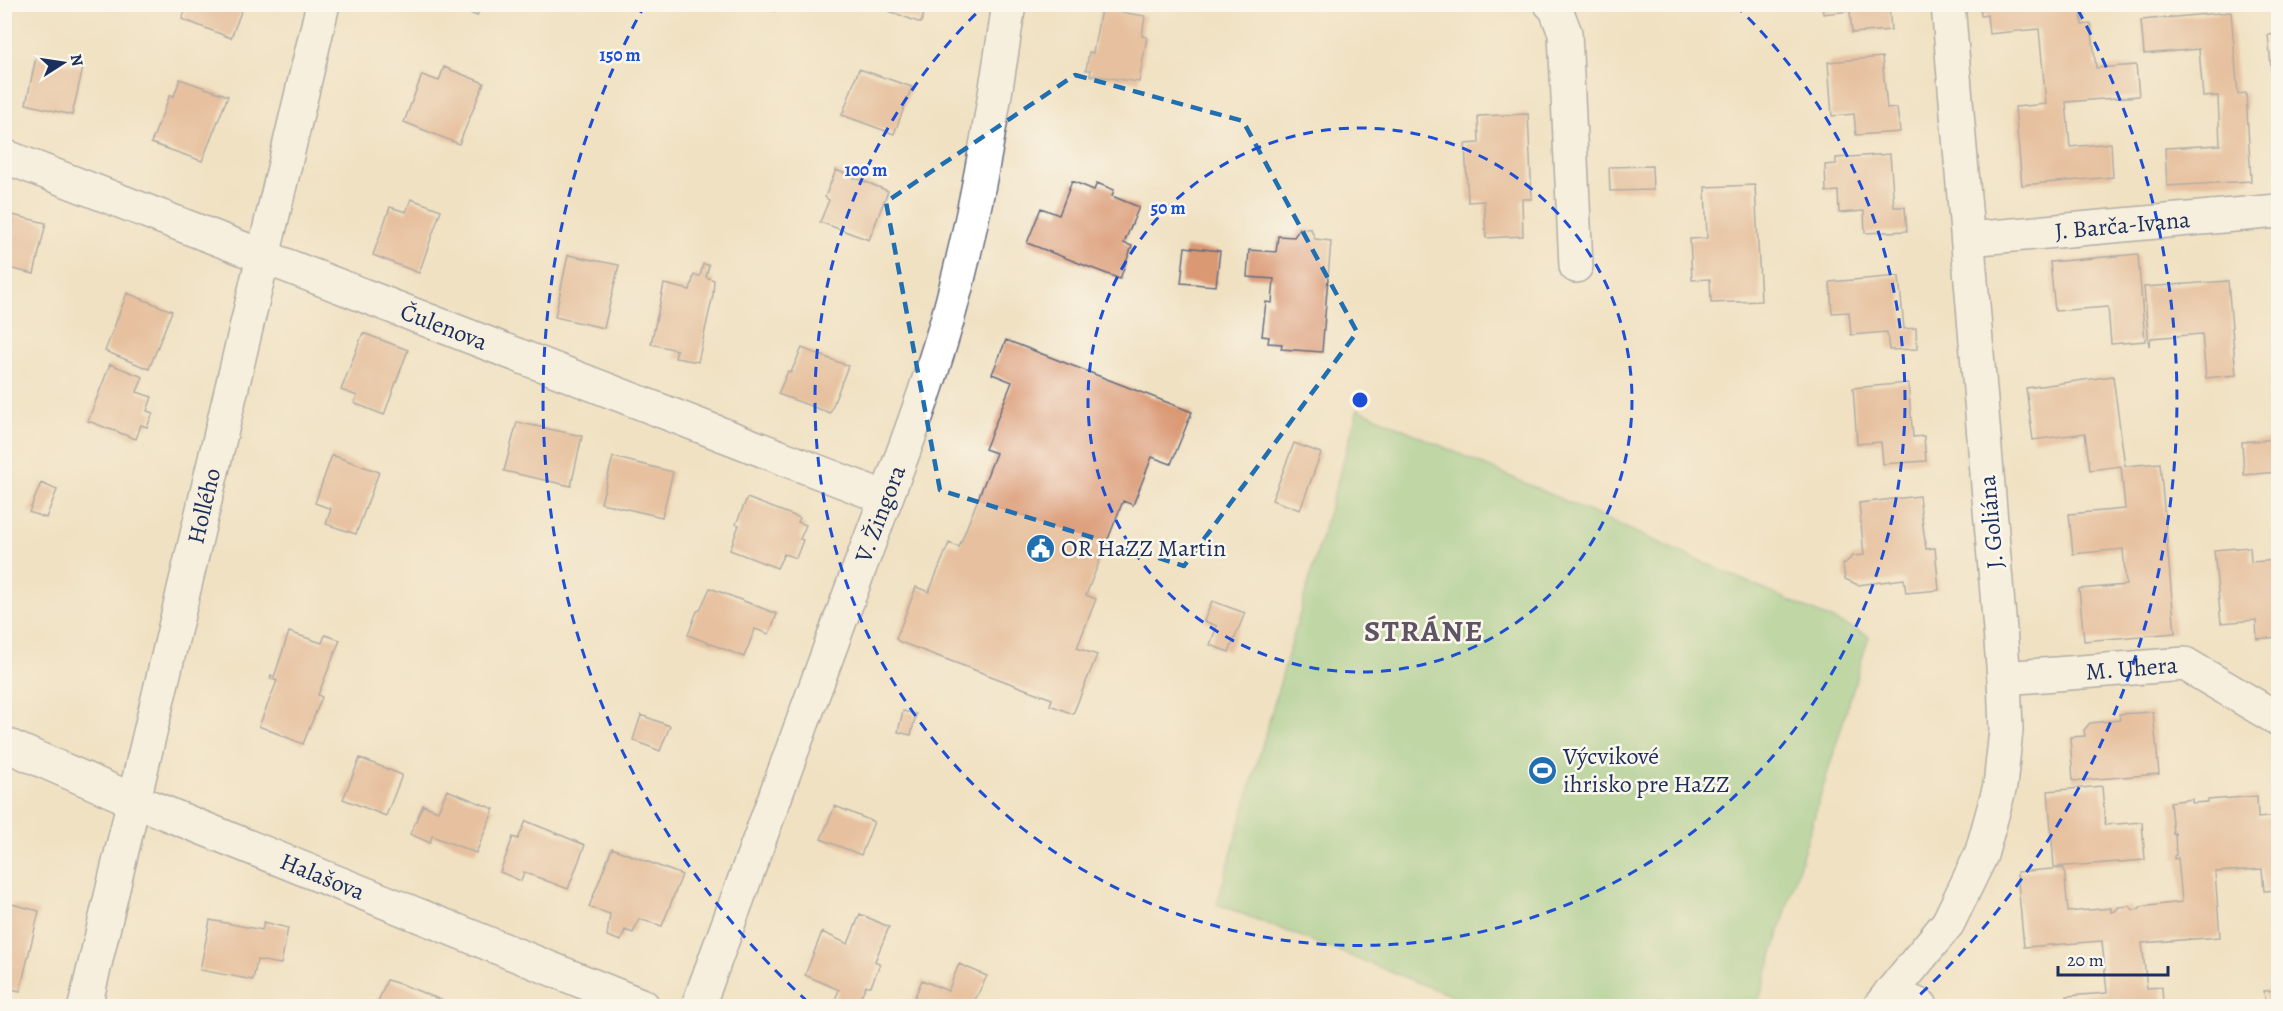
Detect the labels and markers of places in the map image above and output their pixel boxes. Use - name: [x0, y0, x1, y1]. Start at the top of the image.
- centre of rings: [1350, 390, 1370, 410]
- public building icon: OR HaZZ Martin: [1024, 532, 1056, 564]
- place label: OR HaZZ Martin: [1061, 532, 1226, 564]
- place label: Výcvikové ihrisko pre HaZZ: [1562, 740, 1730, 800]
- sports icon: Výcvikové ihrisko pre HaZZ: [1526, 754, 1558, 786]

